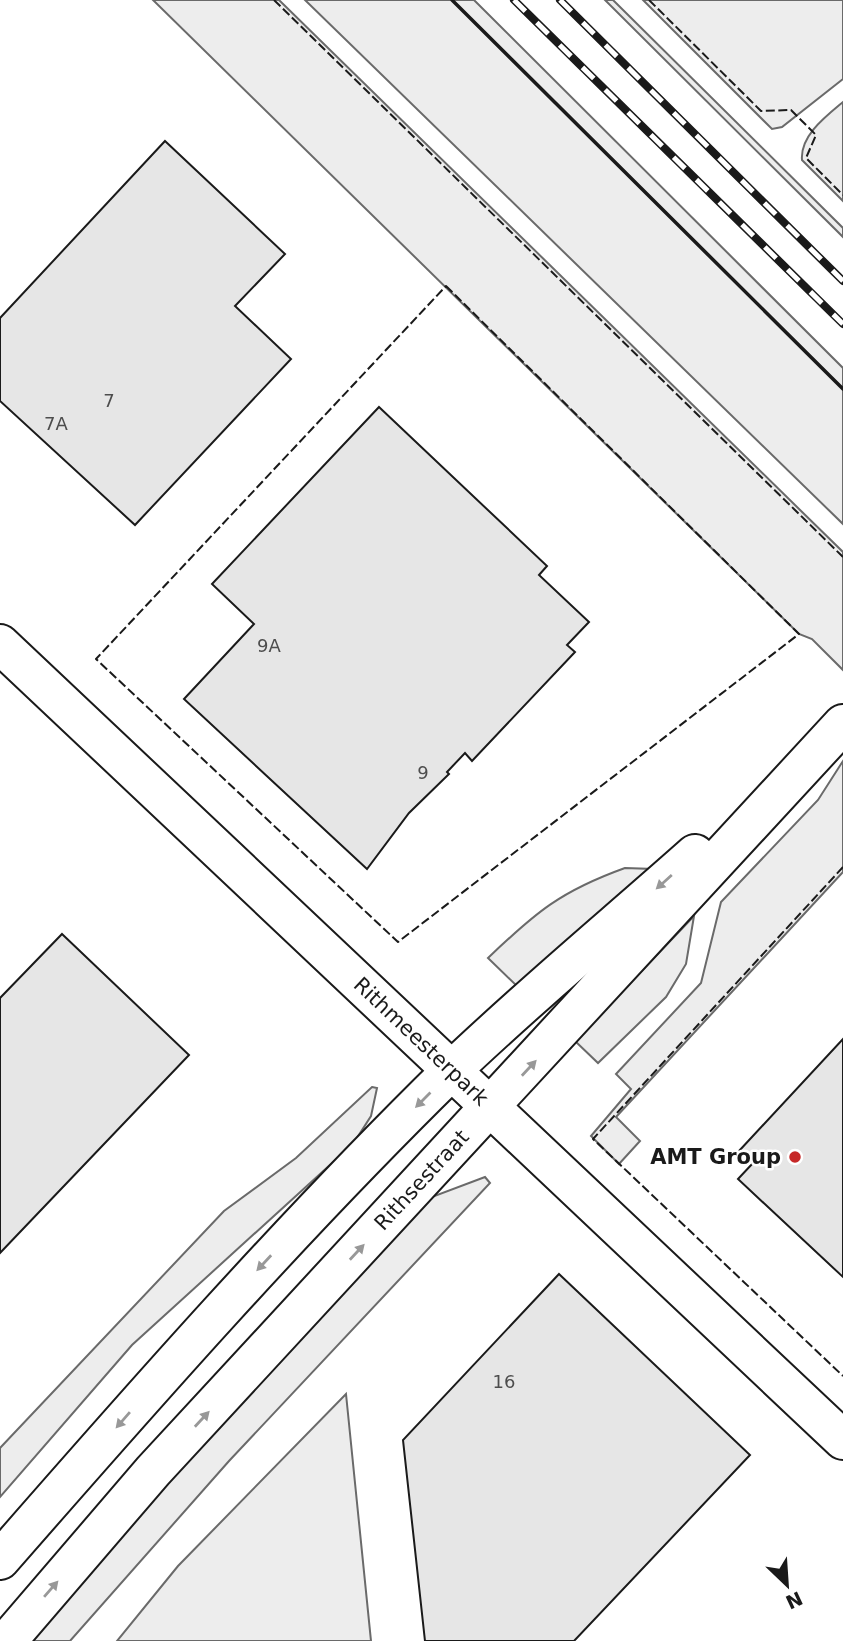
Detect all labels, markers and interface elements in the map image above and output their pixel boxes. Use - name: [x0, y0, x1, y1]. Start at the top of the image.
- house number: 7: [103, 390, 115, 411]
- house number: 7A: [44, 413, 69, 434]
- house number: 9A: [257, 635, 282, 656]
- house number: 9: [417, 762, 429, 783]
- one-way arrow: [656, 873, 673, 889]
- street label: Rithmeesterpark: [349, 972, 494, 1111]
- one-way arrow: [520, 1060, 536, 1077]
- one-way arrow: [415, 1091, 431, 1108]
- street label: Rithsestraat: [370, 1125, 474, 1235]
- place label: AMT Group: [650, 1145, 781, 1169]
- marker: AMT Group: [787, 1149, 803, 1165]
- one-way arrow: [349, 1243, 365, 1261]
- one-way arrow: [256, 1254, 272, 1272]
- house number: 16: [493, 1371, 515, 1392]
- one-way arrow: [115, 1411, 131, 1429]
- one-way arrow: [193, 1411, 209, 1428]
- north arrow: [752, 1550, 822, 1620]
- one-way arrow: [43, 1581, 58, 1598]
- text: N: [782, 1587, 806, 1614]

